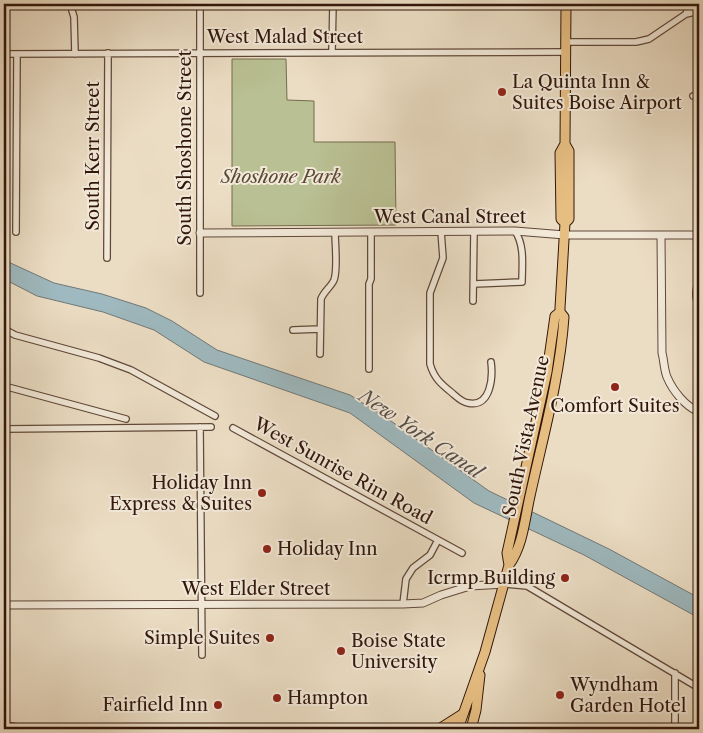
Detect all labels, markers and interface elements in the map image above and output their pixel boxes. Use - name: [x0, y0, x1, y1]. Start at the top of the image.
- street label: West Malad Street: [206, 26, 364, 48]
- street label: South Shoshone Street: [174, 50, 196, 246]
- place label: La Quinta Inn & Suites Boise Airport: [512, 71, 683, 114]
- street label: South Kerr Street: [82, 81, 104, 231]
- marker: La Quinta Inn & Suites Boise Airport: [496, 86, 508, 98]
- park label: Shoshone Park: [220, 166, 342, 188]
- street label: West Canal Street: [373, 206, 527, 228]
- street label: South Vista Avenue: [498, 353, 554, 519]
- marker: Comfort Suites: [609, 381, 621, 393]
- water label: New York Canal: [353, 383, 489, 485]
- place label: Comfort Suites: [550, 395, 680, 417]
- street label: West Sunrise Rim Road: [249, 412, 436, 529]
- place label: Holiday Inn Express & Suites: [109, 472, 252, 515]
- marker: Holiday Inn Express & Suites: [256, 487, 268, 499]
- place label: Holiday Inn: [277, 538, 377, 560]
- marker: Holiday Inn: [261, 543, 273, 555]
- place label: Icrmp Building: [427, 567, 556, 589]
- marker: Icrmp Building: [559, 572, 571, 584]
- street label: West Elder Street: [181, 578, 331, 600]
- place label: Simple Suites: [144, 627, 260, 649]
- place label: Boise State University: [351, 630, 446, 673]
- marker: Simple Suites: [264, 632, 276, 644]
- marker: Boise State University: [335, 645, 347, 657]
- place label: Wyndham Garden Hotel: [569, 674, 686, 717]
- place label: Hampton: [287, 687, 368, 709]
- marker: Wyndham Garden Hotel: [554, 689, 566, 701]
- marker: Hampton: [271, 692, 283, 704]
- place label: Fairfield Inn: [103, 694, 208, 716]
- marker: Fairfield Inn: [212, 699, 224, 711]

